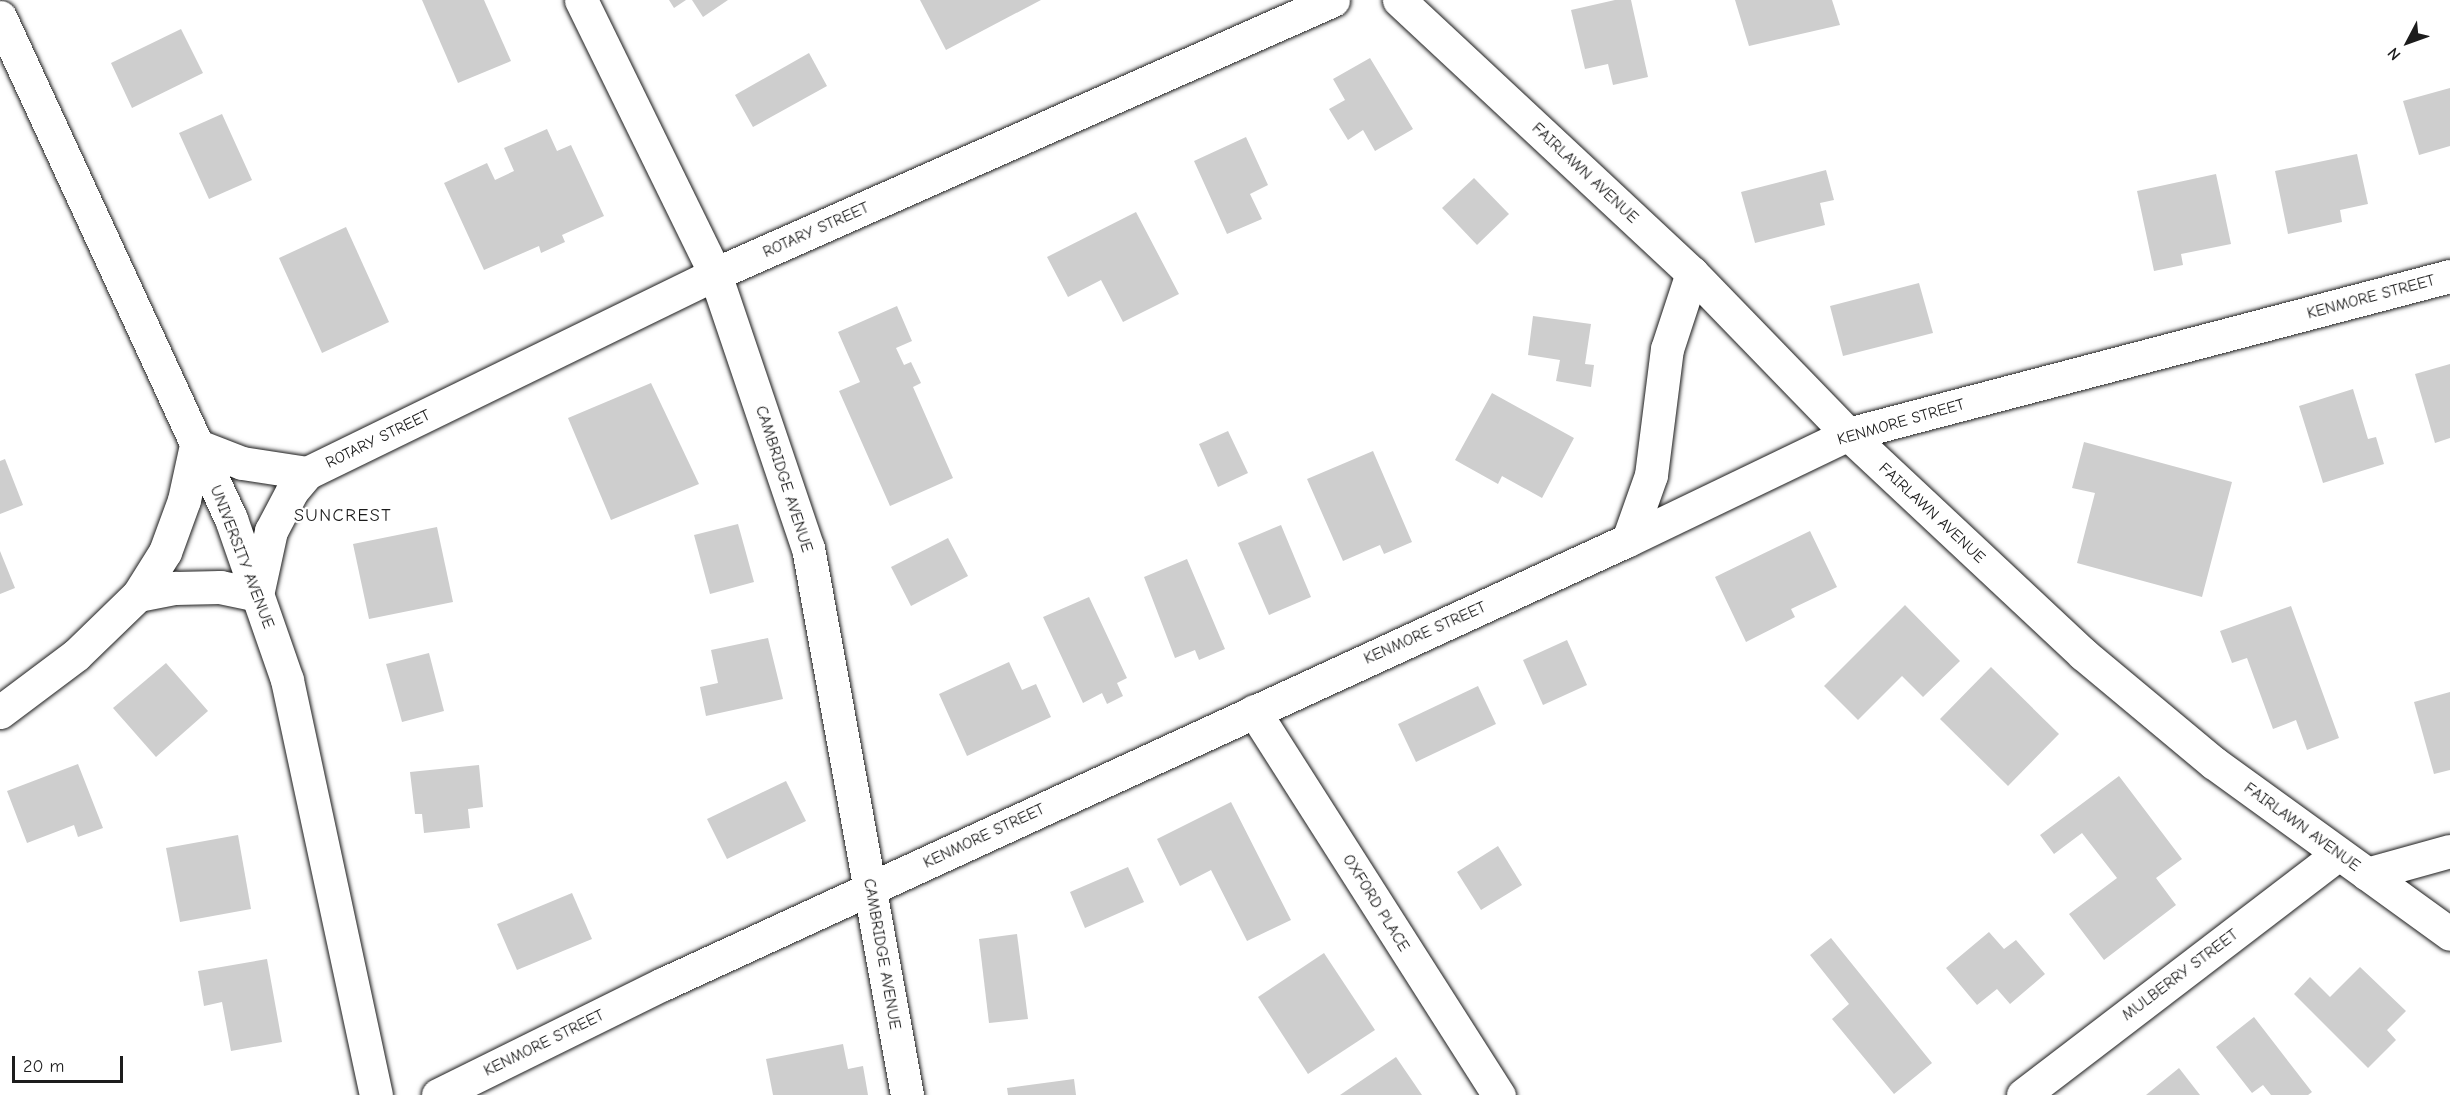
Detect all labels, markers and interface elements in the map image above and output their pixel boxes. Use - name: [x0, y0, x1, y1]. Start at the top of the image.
- north arrow: [2378, 12, 2438, 72]
- text: N: [2384, 44, 2405, 64]
- street label: FAIRLAWN AVENUE: [1528, 119, 1642, 227]
- street label: ROTARY STREET: [760, 198, 872, 262]
- street label: KENMORE STREET: [2305, 271, 2437, 323]
- street label: KENMORE STREET: [1835, 395, 1967, 449]
- street label: CAMBRIDGE AVENUE: [751, 403, 817, 555]
- street label: ROTARY STREET: [323, 405, 433, 473]
- street label: FAIRLAWN AVENUE: [1875, 459, 1989, 567]
- street label: UNIVERSITY AVENUE: [206, 483, 278, 631]
- district label: SUNCREST: [294, 505, 392, 527]
- street label: KENMORE STREET: [1361, 597, 1489, 669]
- street label: FAIRLAWN AVENUE: [2240, 779, 2364, 875]
- street label: KENMORE STREET: [920, 799, 1048, 873]
- street label: OXFORD PLACE: [1338, 851, 1414, 955]
- street label: CAMBRIDGE AVENUE: [859, 877, 905, 1031]
- street label: MULBERRY STREET: [2118, 925, 2242, 1025]
- street label: KENMORE STREET: [481, 1006, 607, 1080]
- scale bar: [15, 1044, 126, 1082]
- text: 20 m: [23, 1056, 64, 1077]

